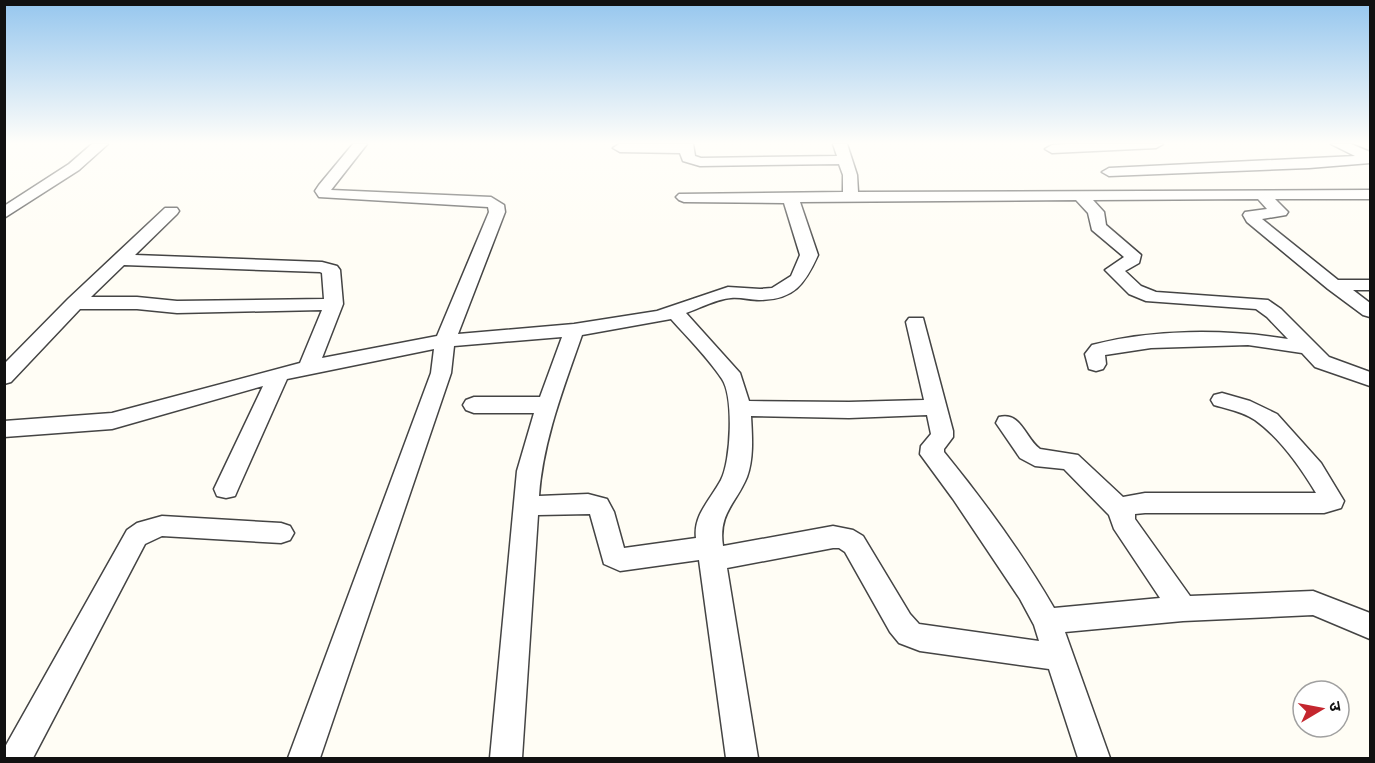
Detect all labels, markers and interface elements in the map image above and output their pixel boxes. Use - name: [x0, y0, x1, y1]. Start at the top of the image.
- north arrow: [1291, 679, 1351, 739]
- text: उ: [1325, 700, 1346, 713]

